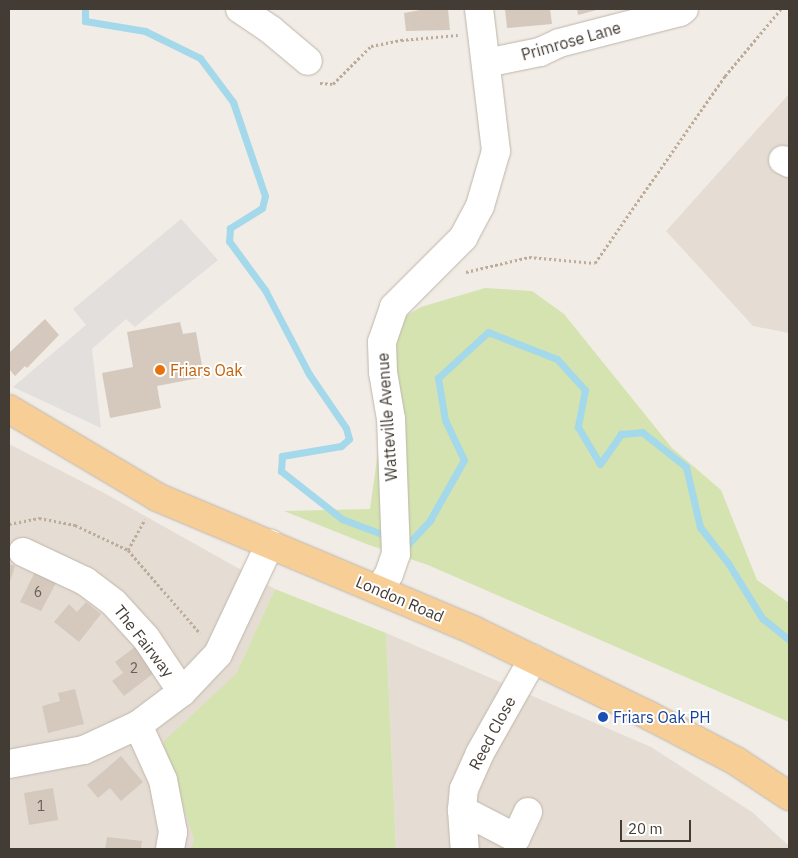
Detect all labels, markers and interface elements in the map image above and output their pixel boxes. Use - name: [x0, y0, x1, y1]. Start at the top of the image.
- street label: Primrose Lane: [519, 18, 623, 64]
- street label: Watteville Avenue: [373, 352, 401, 482]
- place label: Friars Oak: [170, 360, 243, 380]
- marker: Friars Oak: [154, 364, 166, 376]
- street label: London Road: [353, 572, 447, 626]
- house number: 6: [34, 584, 42, 600]
- street label: The Fairway: [110, 601, 178, 681]
- house number: 2: [130, 660, 138, 676]
- street label: Reed Close: [465, 693, 519, 773]
- place label: Friars Oak PH: [613, 707, 711, 727]
- marker: Friars Oak PH: [597, 711, 609, 723]
- house number: 1: [37, 798, 45, 814]
- scale bar: [623, 810, 694, 842]
- text: 20 m: [628, 819, 663, 838]

